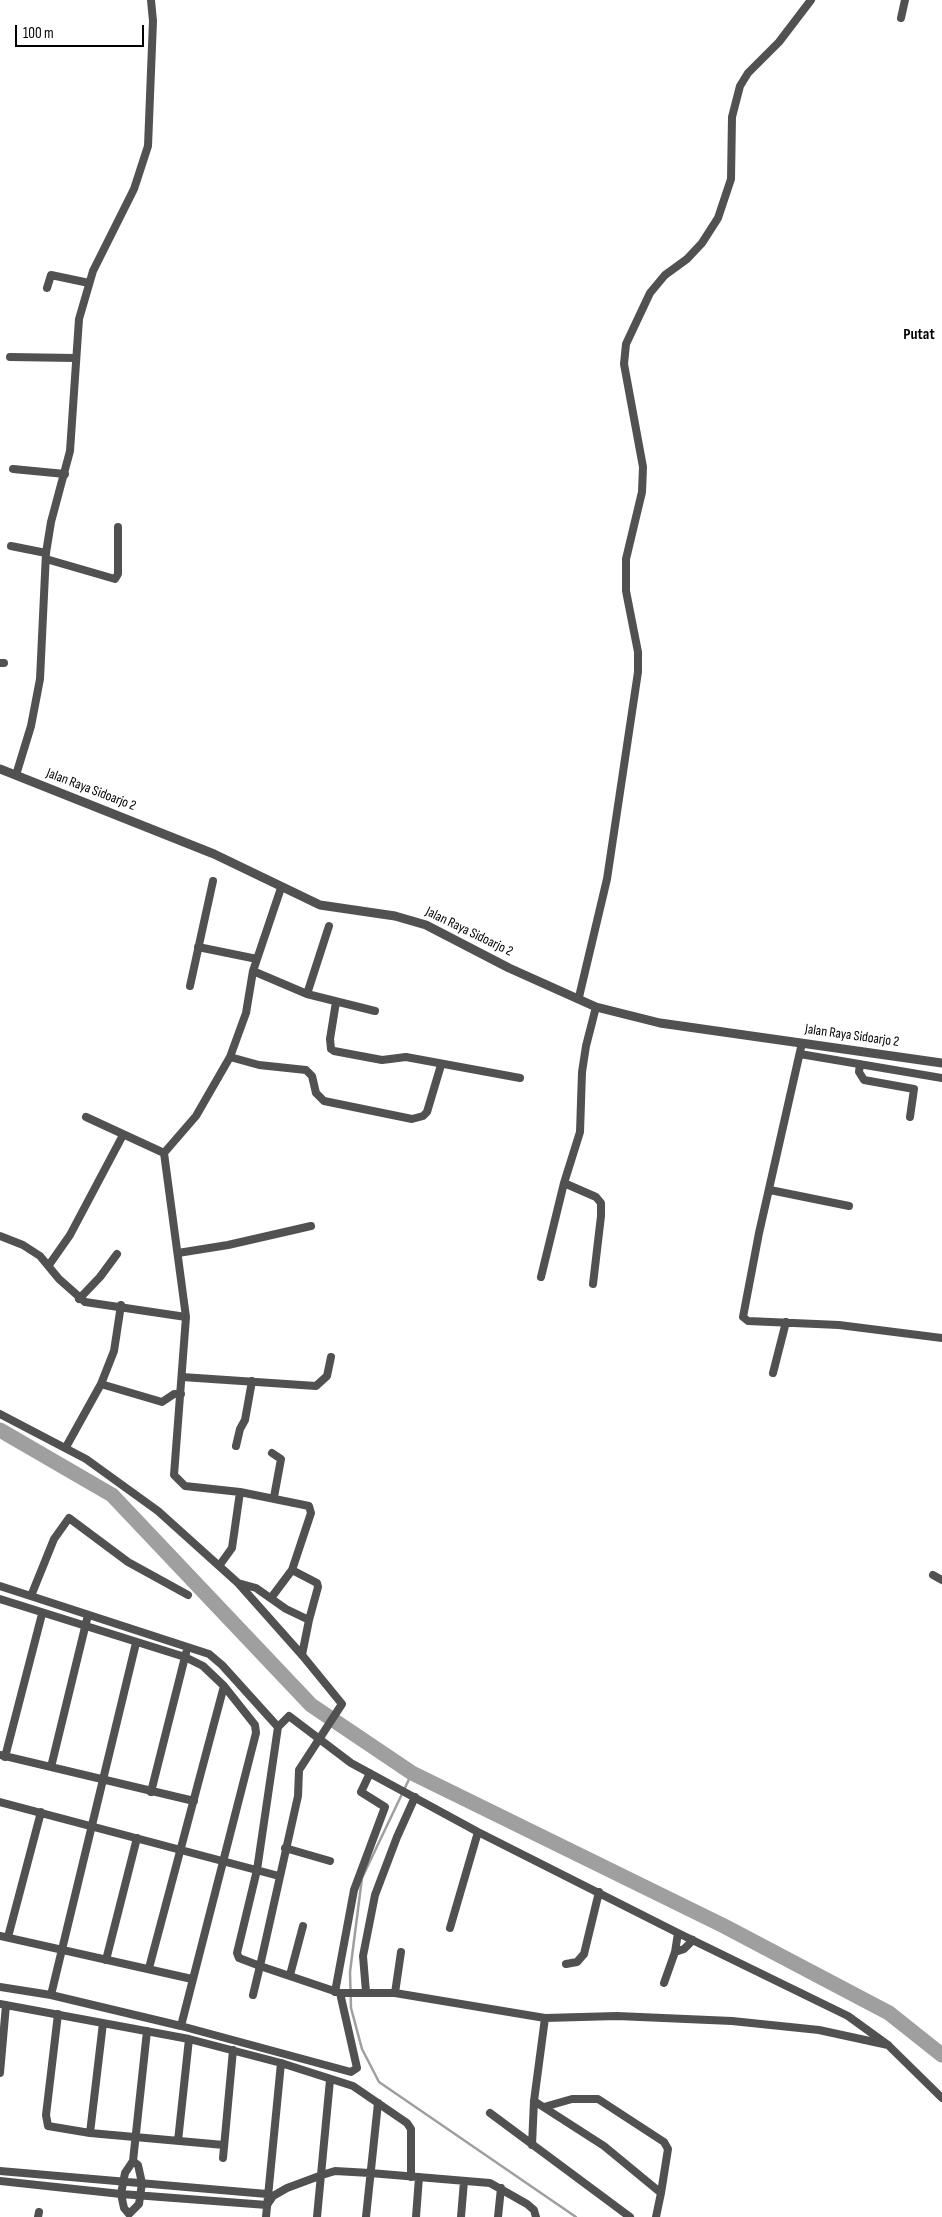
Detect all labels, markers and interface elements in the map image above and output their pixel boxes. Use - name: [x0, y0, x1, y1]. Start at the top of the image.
- scale bar: [18, 15, 146, 47]
- text: 100 m: [23, 24, 54, 43]
- district label: Putat: [903, 325, 935, 345]
- street label: Jalan Raya Sidoarjo 2: [44, 765, 138, 815]
- street label: Jalan Raya Sidoarjo 2: [423, 904, 515, 960]
- street label: Jalan Raya Sidoarjo 2: [804, 1021, 900, 1051]

